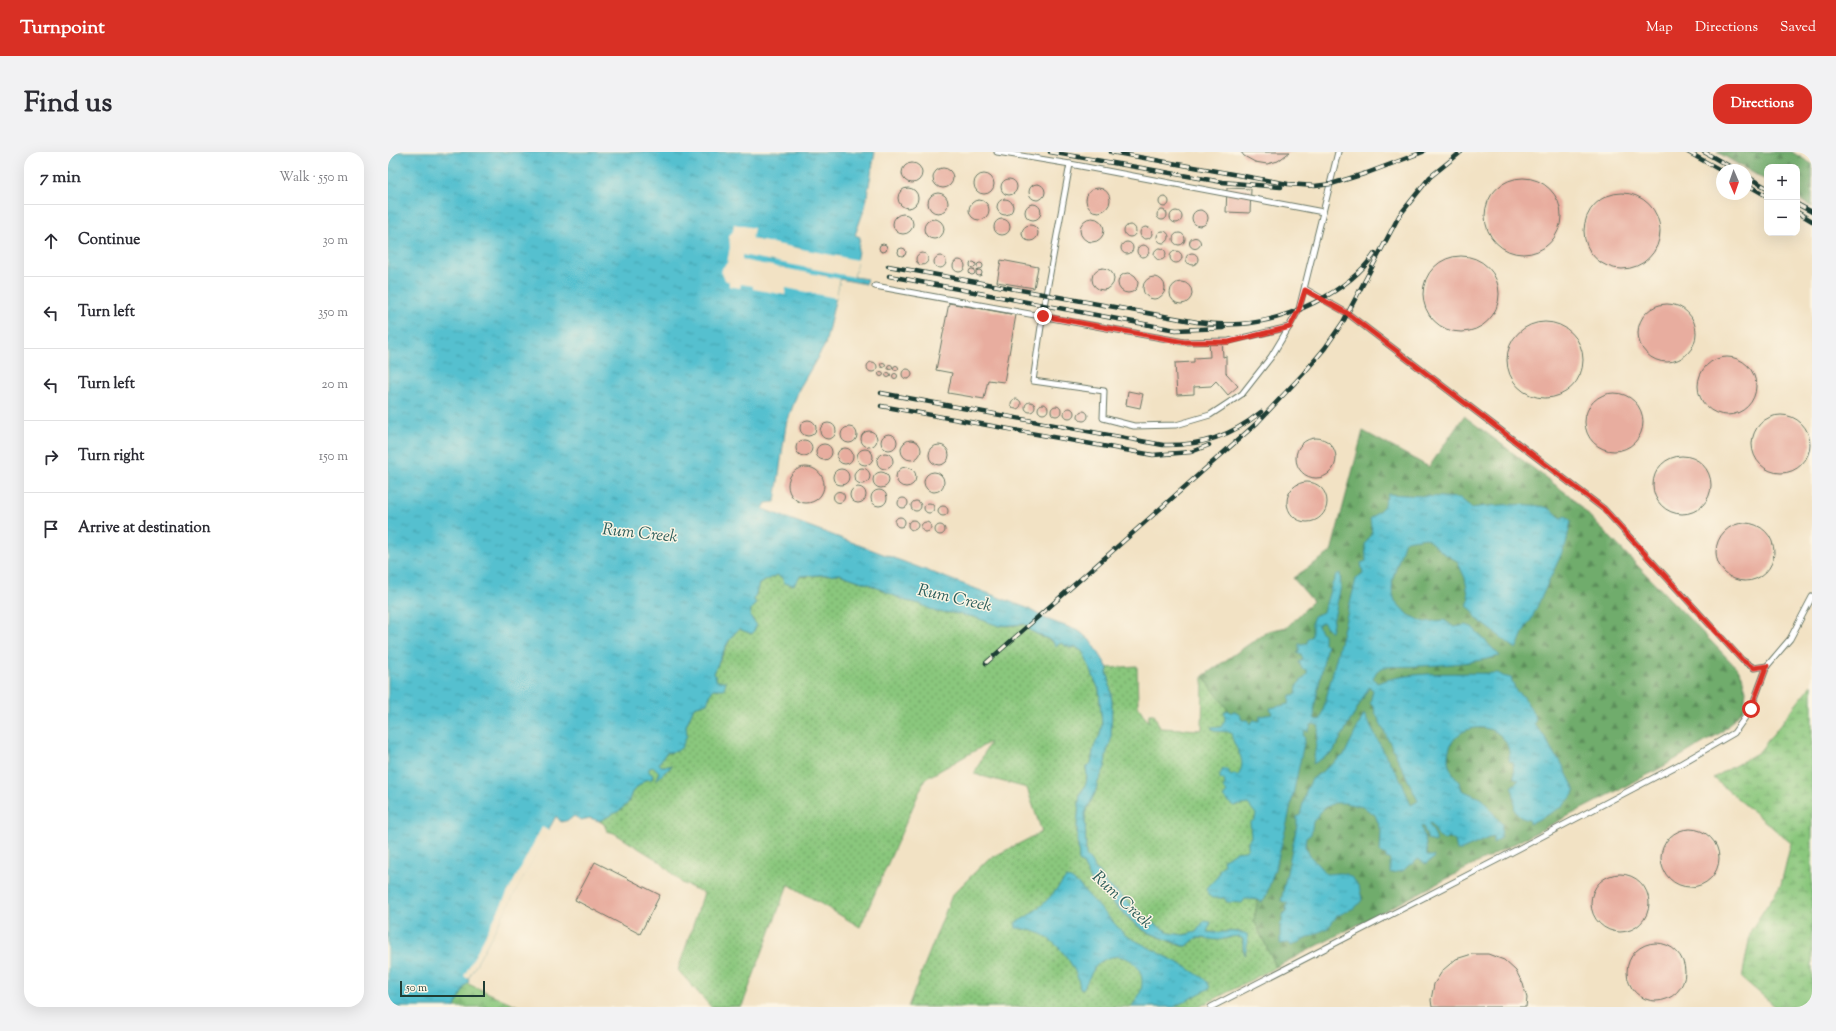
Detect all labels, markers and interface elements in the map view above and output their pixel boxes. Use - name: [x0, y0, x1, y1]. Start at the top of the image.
- text: Turnpoint: [20, 15, 105, 42]
- text: Map: [1646, 18, 1673, 38]
- text: Directions: [1695, 18, 1758, 38]
- text: Saved: [1780, 18, 1816, 38]
- text: Find us: [24, 84, 112, 124]
- button: Directions: [1713, 84, 1812, 124]
- north arrow: [1716, 164, 1752, 200]
- map controls: [1764, 164, 1800, 236]
- button: +: [1764, 164, 1800, 200]
- text: 7 min: [40, 166, 81, 190]
- text: Walk · 550 m: [279, 169, 348, 187]
- button: −: [1764, 200, 1800, 236]
- icon: ahead: [40, 230, 62, 252]
- text: Continue: [78, 230, 140, 251]
- text: 30 m: [322, 232, 348, 250]
- icon: left: [40, 302, 62, 324]
- text: Turn left: [78, 302, 135, 323]
- text: 350 m: [318, 304, 348, 322]
- route end: [1034, 307, 1052, 325]
- icon: left: [40, 374, 62, 396]
- text: Turn left: [78, 374, 135, 395]
- text: 20 m: [322, 376, 348, 394]
- icon: right: [40, 446, 62, 468]
- text: Turn right: [78, 446, 144, 467]
- text: 150 m: [319, 448, 348, 466]
- icon: arrive: [40, 518, 62, 540]
- text: Arrive at destination: [78, 518, 211, 539]
- water label: Rum Creek: [601, 518, 679, 550]
- water label: Rum Creek: [915, 579, 994, 619]
- route start: [1742, 700, 1760, 718]
- water label: Rum Creek: [1086, 866, 1158, 935]
- scale bar: [400, 979, 485, 998]
- text: 50 m: [406, 980, 427, 996]

